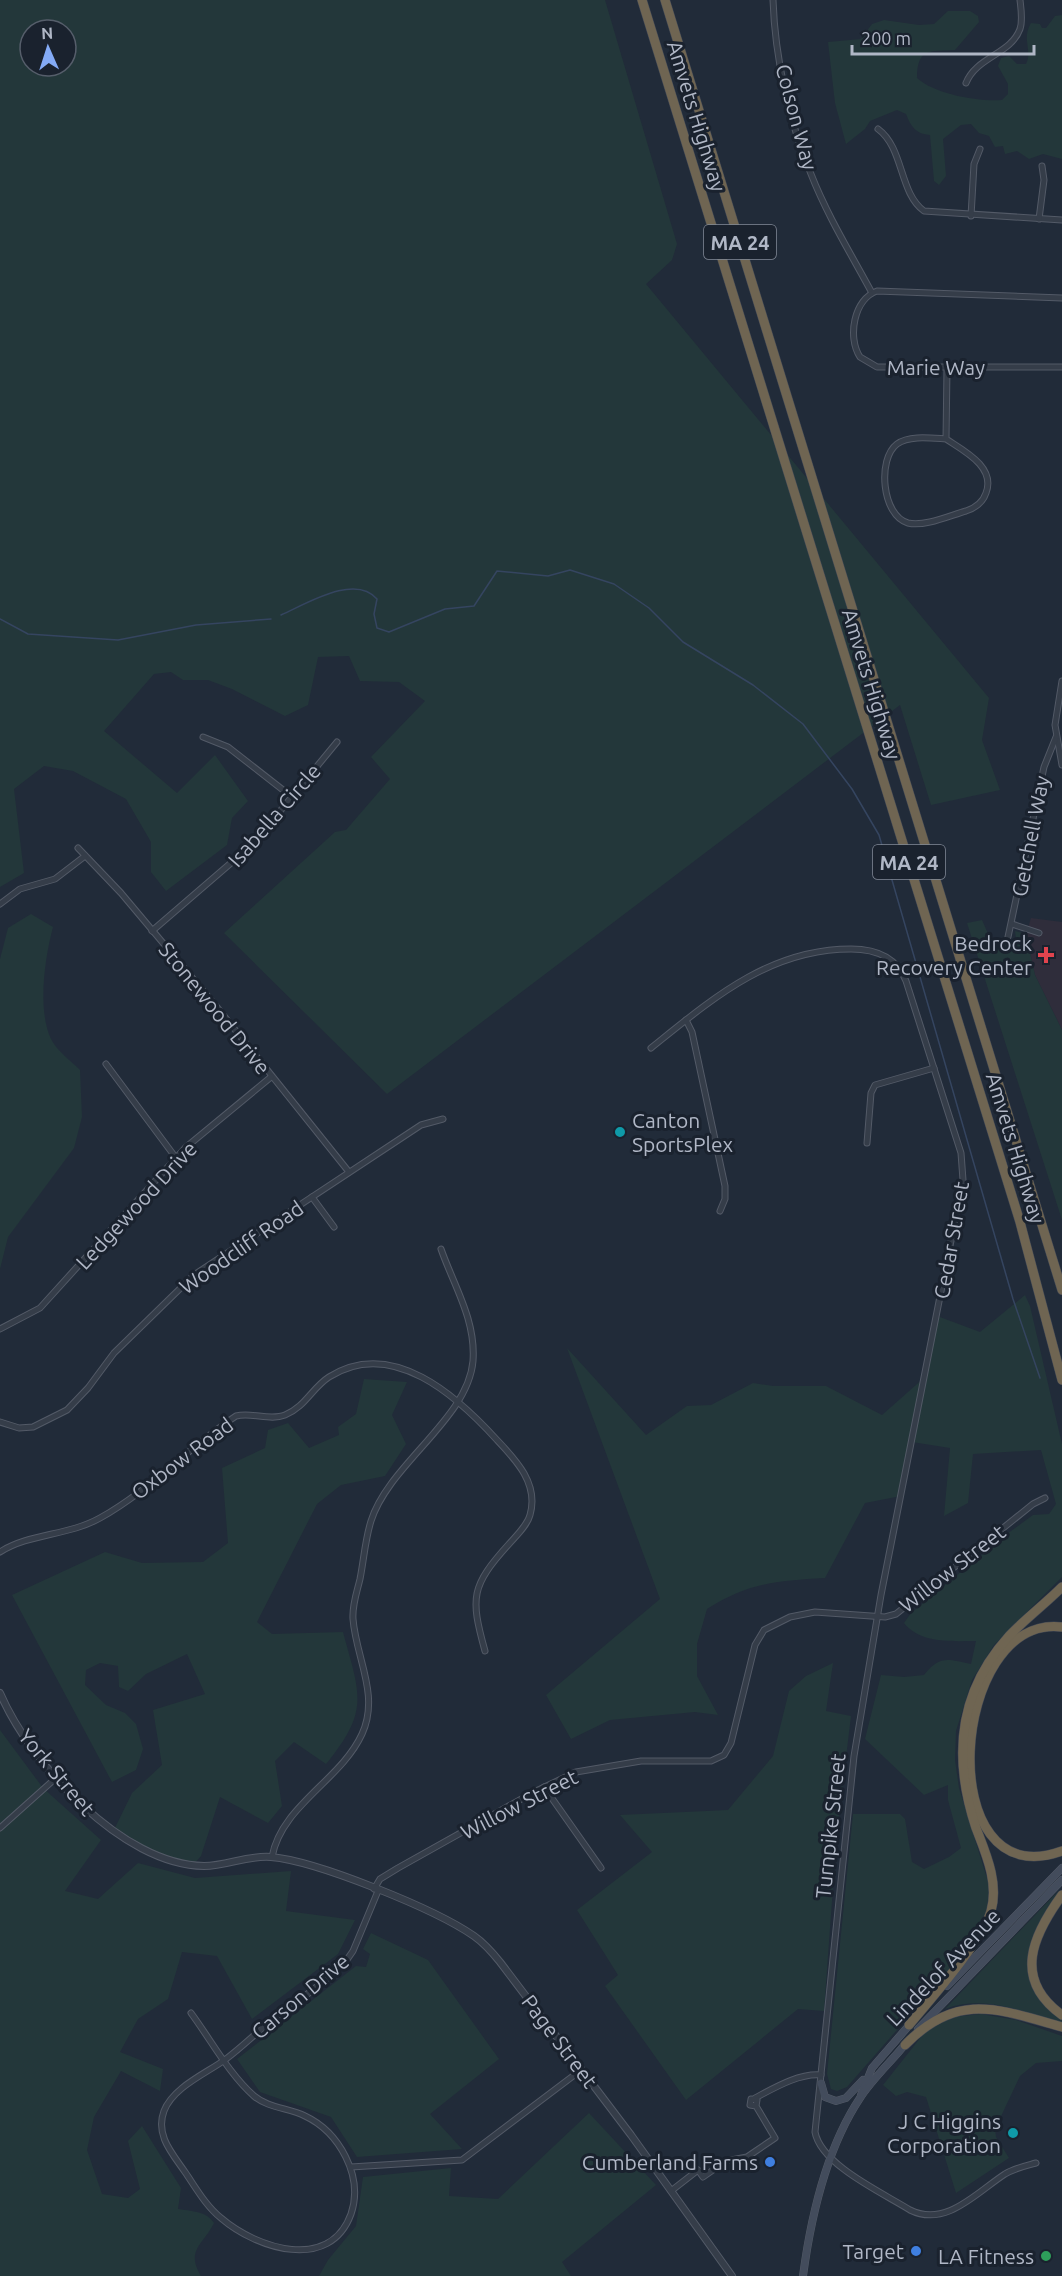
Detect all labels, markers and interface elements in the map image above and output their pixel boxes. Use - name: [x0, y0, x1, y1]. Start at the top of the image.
- north arrow: [18, 18, 78, 78]
- scale bar: [852, 18, 1034, 56]
- text: N: [41, 24, 54, 42]
- text: 200 m: [861, 28, 911, 48]
- street label: Amvets Highway: [663, 38, 731, 194]
- street label: Colson Way: [771, 61, 823, 173]
- road number: MA 24: [704, 225, 776, 259]
- street label: Marie Way: [887, 355, 985, 379]
- street label: Amvets Highway: [838, 606, 906, 762]
- street label: Isabella Circle: [223, 759, 325, 871]
- street label: Getchell Way: [1007, 773, 1053, 899]
- road number: MA 24: [873, 845, 945, 879]
- place label: Bedrock Recovery Center: [876, 931, 1032, 979]
- street label: Stonewood Drive: [154, 937, 276, 1079]
- marker: Bedrock Recovery Center: [1037, 946, 1055, 964]
- street label: Amvets Highway: [982, 1070, 1050, 1226]
- place label: Canton SportsPlex: [632, 1108, 734, 1156]
- marker: Canton SportsPlex: [613, 1125, 627, 1139]
- street label: Ledgewood Drive: [71, 1136, 201, 1274]
- street label: Cedar Street: [929, 1179, 973, 1301]
- street label: Woodcliff Road: [174, 1195, 308, 1299]
- street label: Oxbow Road: [126, 1412, 238, 1504]
- street label: Willow Street: [894, 1519, 1010, 1617]
- street label: York Street: [14, 1724, 100, 1820]
- street label: Turnpike Street: [810, 1752, 850, 1900]
- street label: Willow Street: [457, 1764, 581, 1844]
- street label: Lindelof Avenue: [881, 1904, 1005, 2030]
- street label: Carson Drive: [247, 1948, 353, 2044]
- street label: Page Street: [517, 1990, 603, 2092]
- place label: J C Higgins Corporation: [887, 2109, 1001, 2157]
- marker: J C Higgins Corporation: [1006, 2126, 1020, 2140]
- place label: Cumberland Farms: [582, 2150, 758, 2174]
- marker: Cumberland Farms: [763, 2155, 777, 2169]
- place label: Target: [842, 2239, 904, 2263]
- marker: Target: [909, 2244, 923, 2258]
- place label: LA Fitness: [938, 2244, 1034, 2268]
- marker: LA Fitness: [1039, 2249, 1053, 2263]

